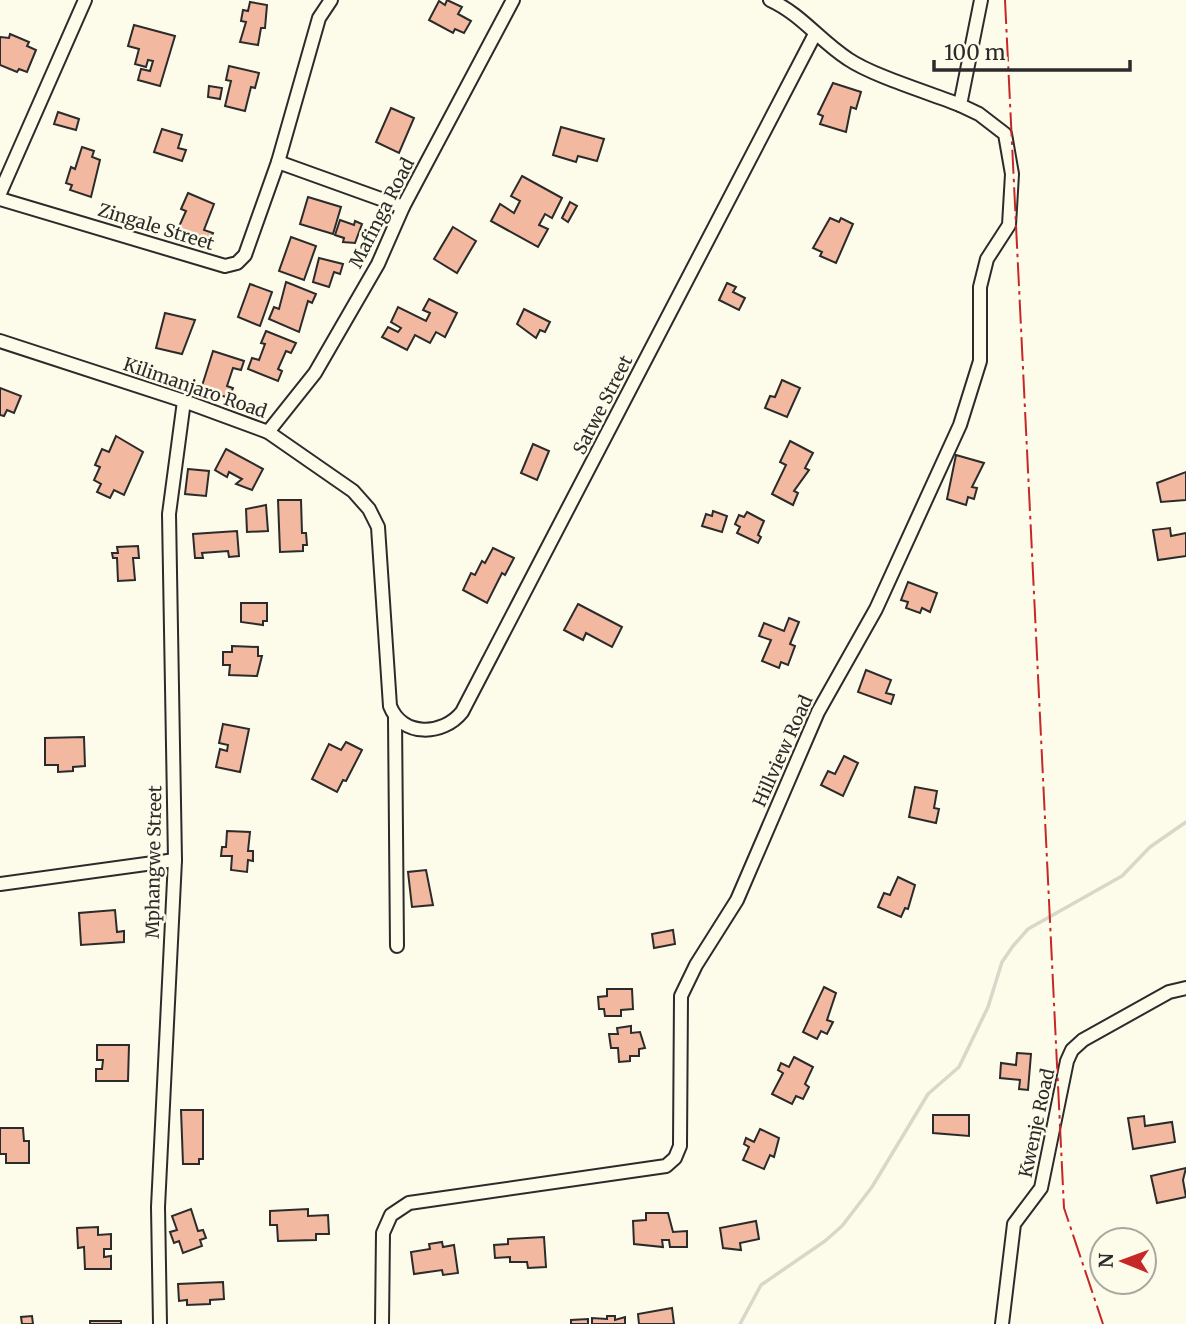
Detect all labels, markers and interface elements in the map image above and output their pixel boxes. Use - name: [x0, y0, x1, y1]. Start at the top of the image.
- scale bar: [934, 28, 1130, 72]
- text: 100 m: [944, 39, 1006, 66]
- street label: Mafinga Road: [344, 154, 419, 272]
- street label: Zingale Street: [95, 198, 217, 255]
- street label: Satwe Street: [568, 351, 637, 458]
- street label: Kilimanjaro Road: [120, 352, 270, 423]
- street label: Hillview Road: [748, 691, 817, 810]
- street label: Mphangwe Street: [141, 785, 166, 939]
- street label: Kwenje Road: [1014, 1066, 1059, 1179]
- north arrow: [1088, 1226, 1158, 1296]
- text: N: [1094, 1253, 1118, 1268]

